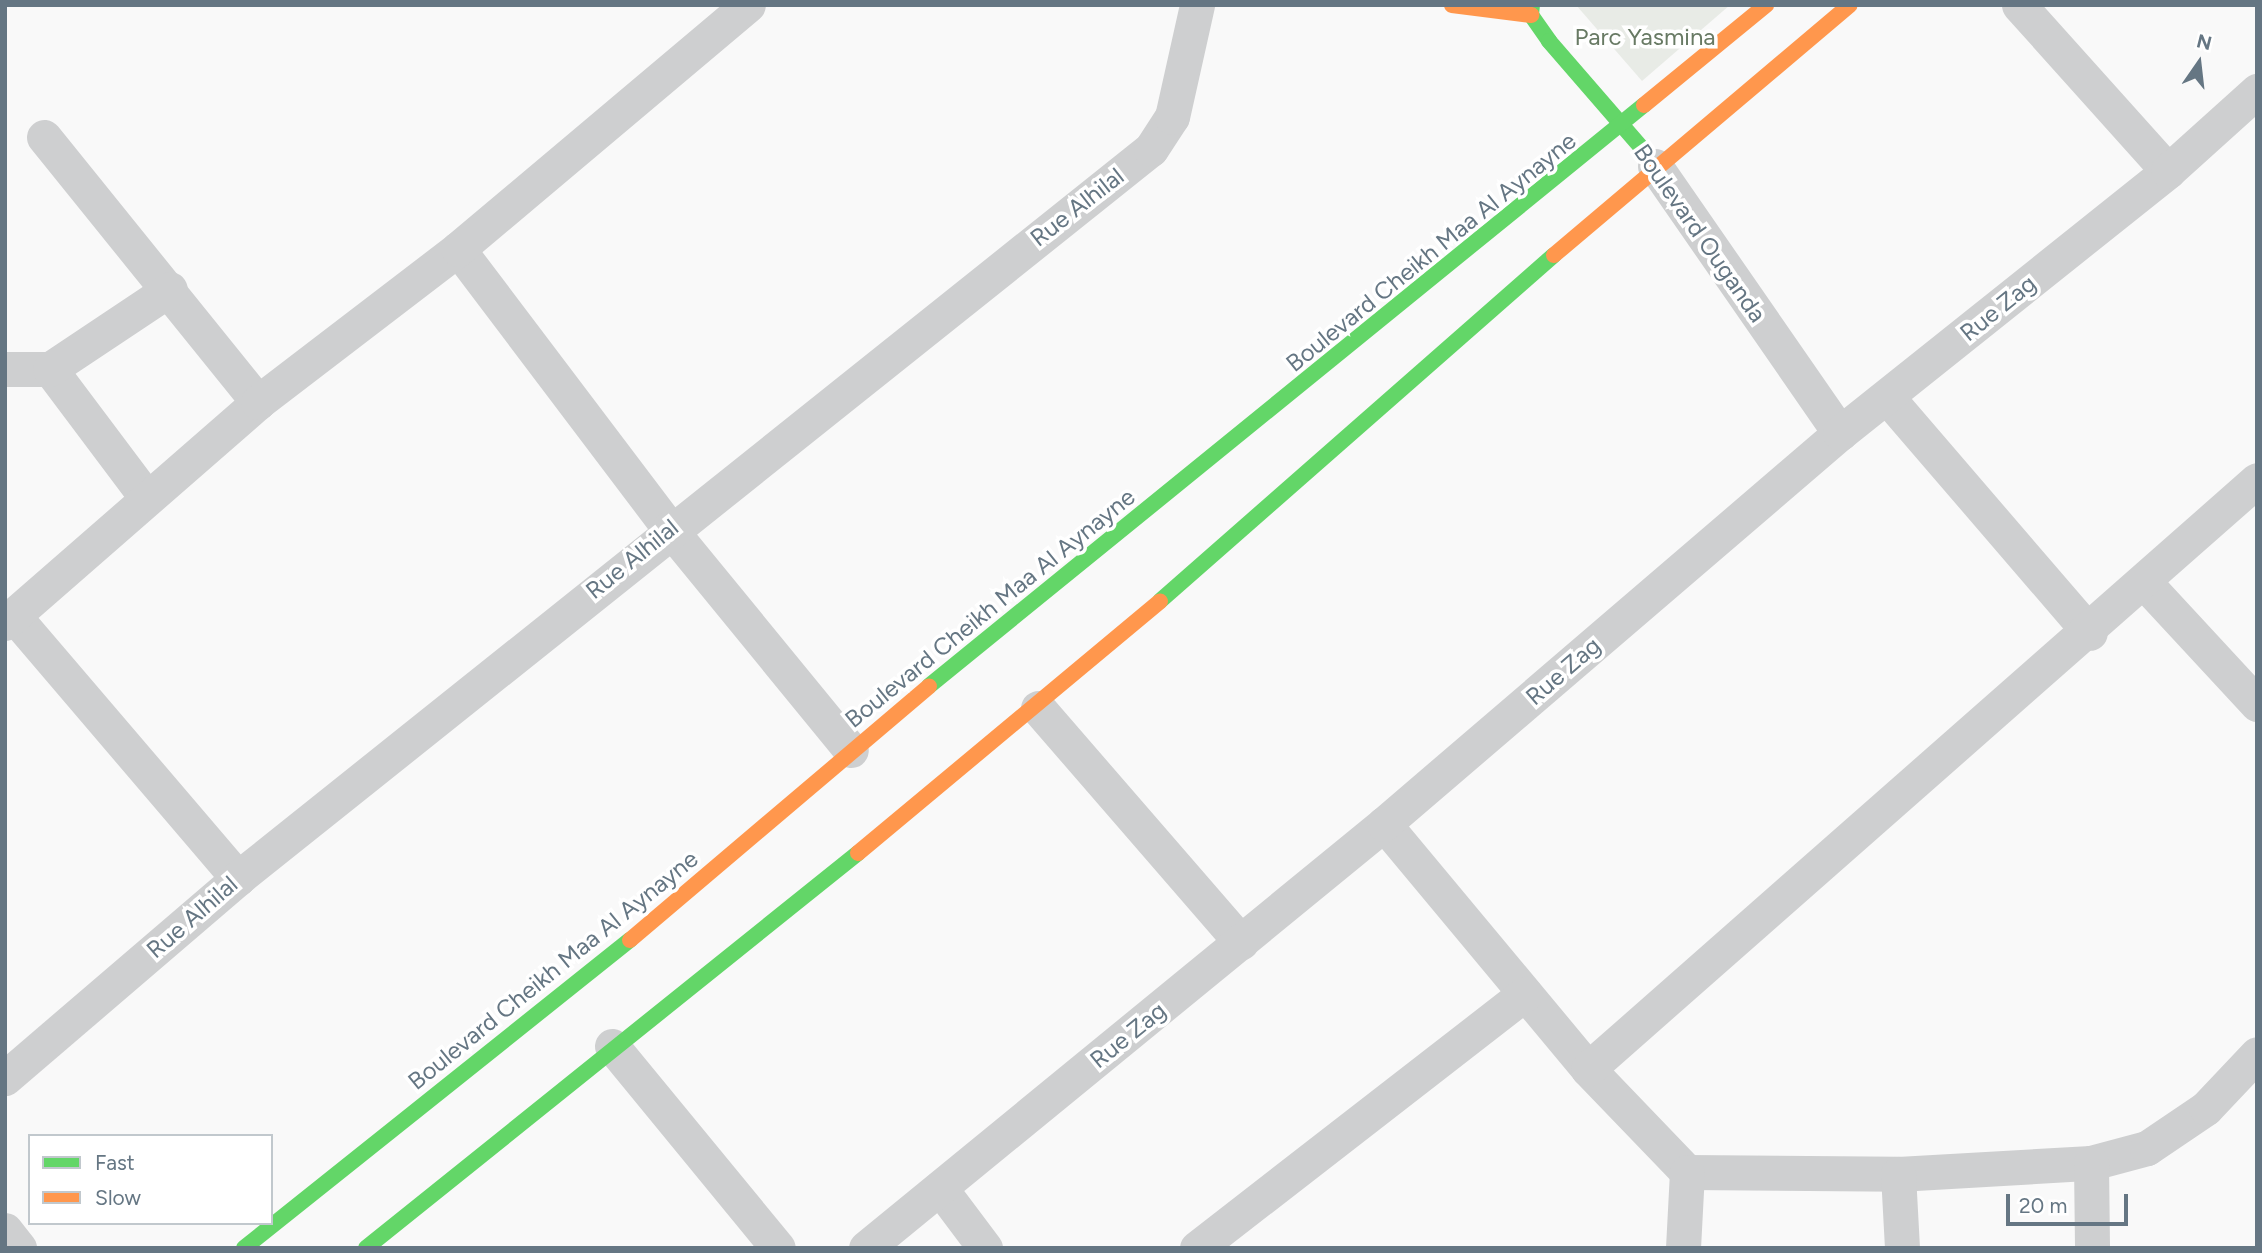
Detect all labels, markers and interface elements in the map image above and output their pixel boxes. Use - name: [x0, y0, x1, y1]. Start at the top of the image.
- park label: Parc Yasmina: [1574, 23, 1716, 51]
- north arrow: [2164, 28, 2234, 98]
- text: N: [2194, 29, 2214, 55]
- street label: Boulevard Cheikh Maa Al Aynayne: [1280, 126, 1582, 378]
- street label: Boulevard Ouganda: [1628, 138, 1772, 328]
- street label: Rue Alhilal: [1025, 162, 1129, 252]
- street label: Rue Zag: [1954, 269, 2042, 347]
- street label: Boulevard Cheikh Maa Al Aynayne: [839, 482, 1141, 734]
- street label: Rue Alhilal: [580, 513, 684, 605]
- street label: Rue Zag: [1520, 631, 1606, 711]
- street label: Boulevard Cheikh Maa Al Aynayne: [402, 844, 704, 1096]
- street label: Rue Alhilal: [141, 870, 243, 964]
- street label: Rue Zag: [1084, 996, 1172, 1074]
- legend: [28, 1134, 273, 1225]
- text: Fast: [95, 1150, 135, 1175]
- scale bar: [2010, 1180, 2132, 1224]
- text: Slow: [95, 1185, 141, 1210]
- text: 20 m: [2019, 1193, 2067, 1218]

